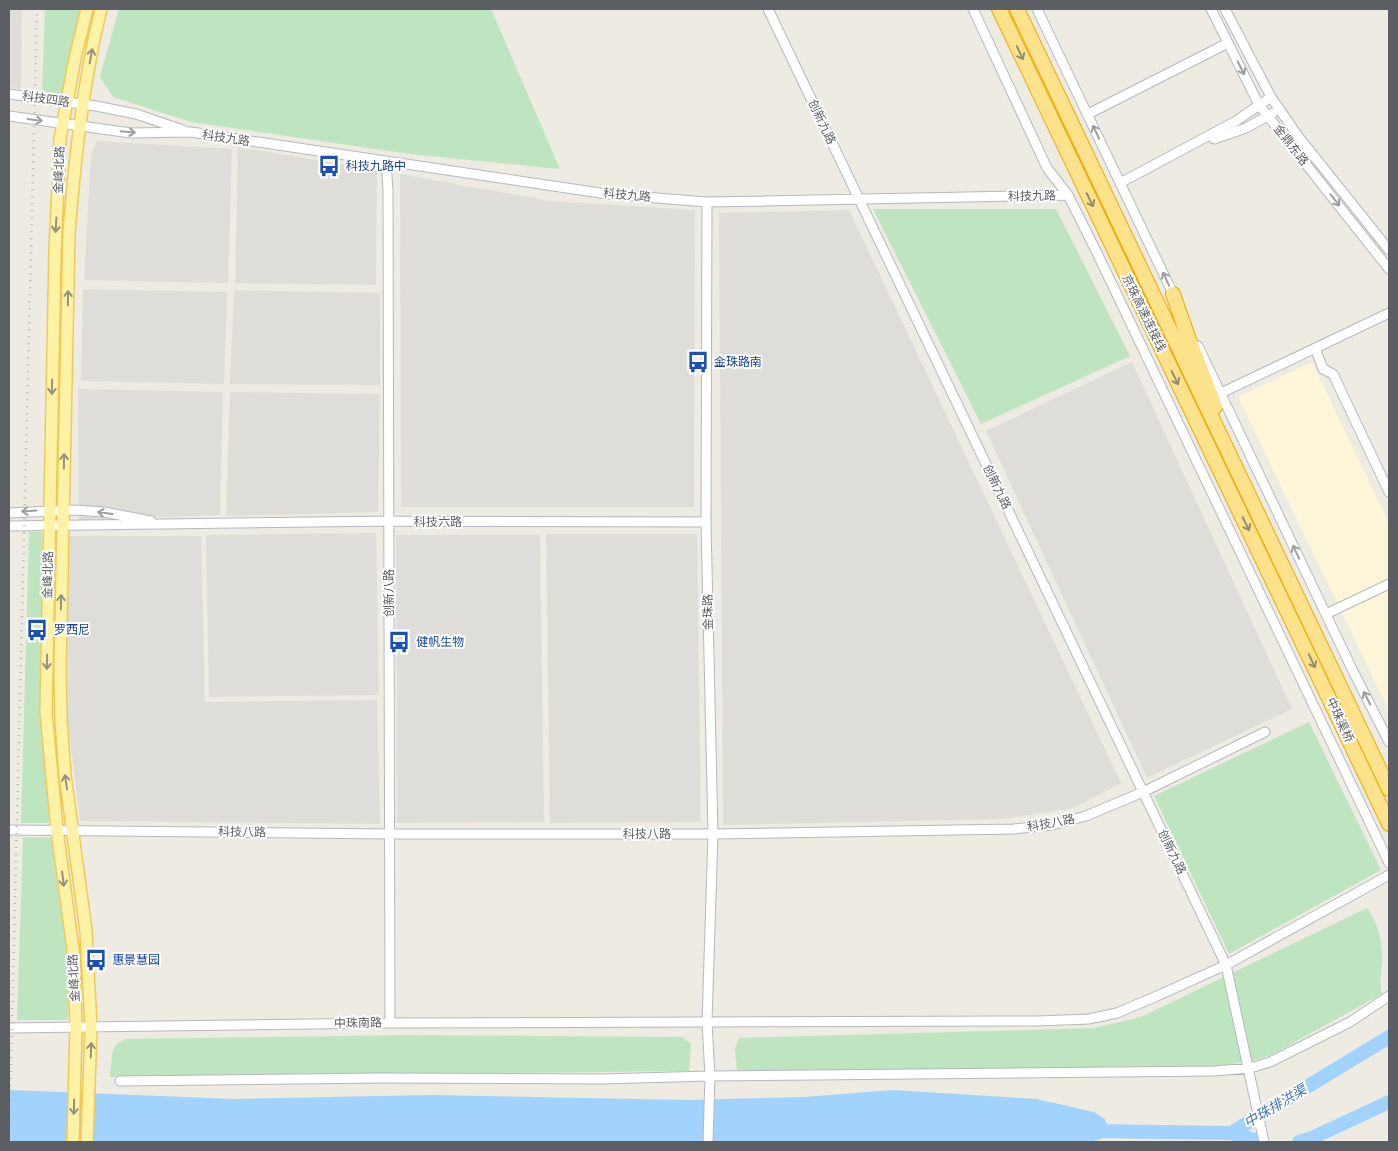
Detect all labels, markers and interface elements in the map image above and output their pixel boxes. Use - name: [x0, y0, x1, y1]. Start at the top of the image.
- one-way arrow: [1016, 45, 1025, 60]
- one-way arrow: [87, 49, 97, 65]
- one-way arrow: [1237, 60, 1246, 75]
- street label: 科技四路: [21, 89, 71, 109]
- street label: 创新九路: [806, 97, 838, 147]
- one-way arrow: [27, 115, 43, 125]
- street label: 金鼎东路: [1271, 122, 1311, 168]
- one-way arrow: [1091, 125, 1100, 140]
- one-way arrow: [119, 127, 135, 137]
- street label: 科技九路: [201, 128, 251, 148]
- street label: 金峰北路: [51, 146, 67, 194]
- bus stop icon: 科技九路中: [316, 153, 342, 179]
- place label: 科技九路中: [346, 159, 406, 173]
- street label: 科技九路: [602, 186, 652, 204]
- street label: 科技九路: [1008, 189, 1056, 203]
- one-way arrow: [1085, 192, 1095, 207]
- one-way arrow: [1329, 193, 1340, 206]
- one-way arrow: [52, 216, 61, 232]
- street label: 京珠高速连接线: [1119, 272, 1169, 354]
- one-way arrow: [1161, 272, 1170, 287]
- one-way arrow: [63, 291, 73, 307]
- bus stop icon: 金珠路南: [685, 349, 711, 375]
- place label: 金珠路南: [714, 355, 762, 369]
- one-way arrow: [1171, 370, 1181, 385]
- one-way arrow: [47, 378, 57, 395]
- one-way arrow: [59, 453, 68, 469]
- street label: 创新九路: [980, 462, 1014, 512]
- one-way arrow: [21, 507, 37, 516]
- one-way arrow: [98, 508, 114, 518]
- street label: 科技六路: [414, 515, 462, 529]
- one-way arrow: [1242, 516, 1251, 531]
- one-way arrow: [1291, 545, 1301, 560]
- street label: 金峰北路: [41, 551, 55, 599]
- street label: 创新八路: [382, 569, 396, 617]
- street label: 金珠路: [701, 594, 715, 630]
- one-way arrow: [56, 595, 66, 611]
- bus stop icon: 罗西尼: [24, 617, 50, 643]
- place label: 罗西尼: [54, 623, 90, 637]
- bus stop icon: 健帆生物: [386, 629, 412, 655]
- place label: 健帆生物: [416, 635, 464, 649]
- one-way arrow: [1307, 653, 1317, 668]
- one-way arrow: [42, 654, 52, 670]
- one-way arrow: [1362, 691, 1371, 706]
- street label: 中珠渠桥: [1324, 695, 1356, 745]
- one-way arrow: [61, 775, 71, 791]
- street label: 科技八路: [1026, 812, 1076, 834]
- street label: 科技八路: [218, 825, 266, 839]
- street label: 科技八路: [623, 827, 671, 841]
- street label: 创新九路: [1155, 827, 1189, 877]
- one-way arrow: [59, 870, 69, 886]
- bus stop icon: 惠景慧园: [83, 947, 109, 973]
- place label: 惠景慧园: [112, 953, 160, 967]
- street label: 金峰北路: [66, 954, 82, 1002]
- street label: 中珠南路: [334, 1016, 382, 1030]
- one-way arrow: [86, 1042, 95, 1058]
- water label: 中珠排洪渠: [1241, 1080, 1311, 1132]
- one-way arrow: [70, 1099, 79, 1115]

